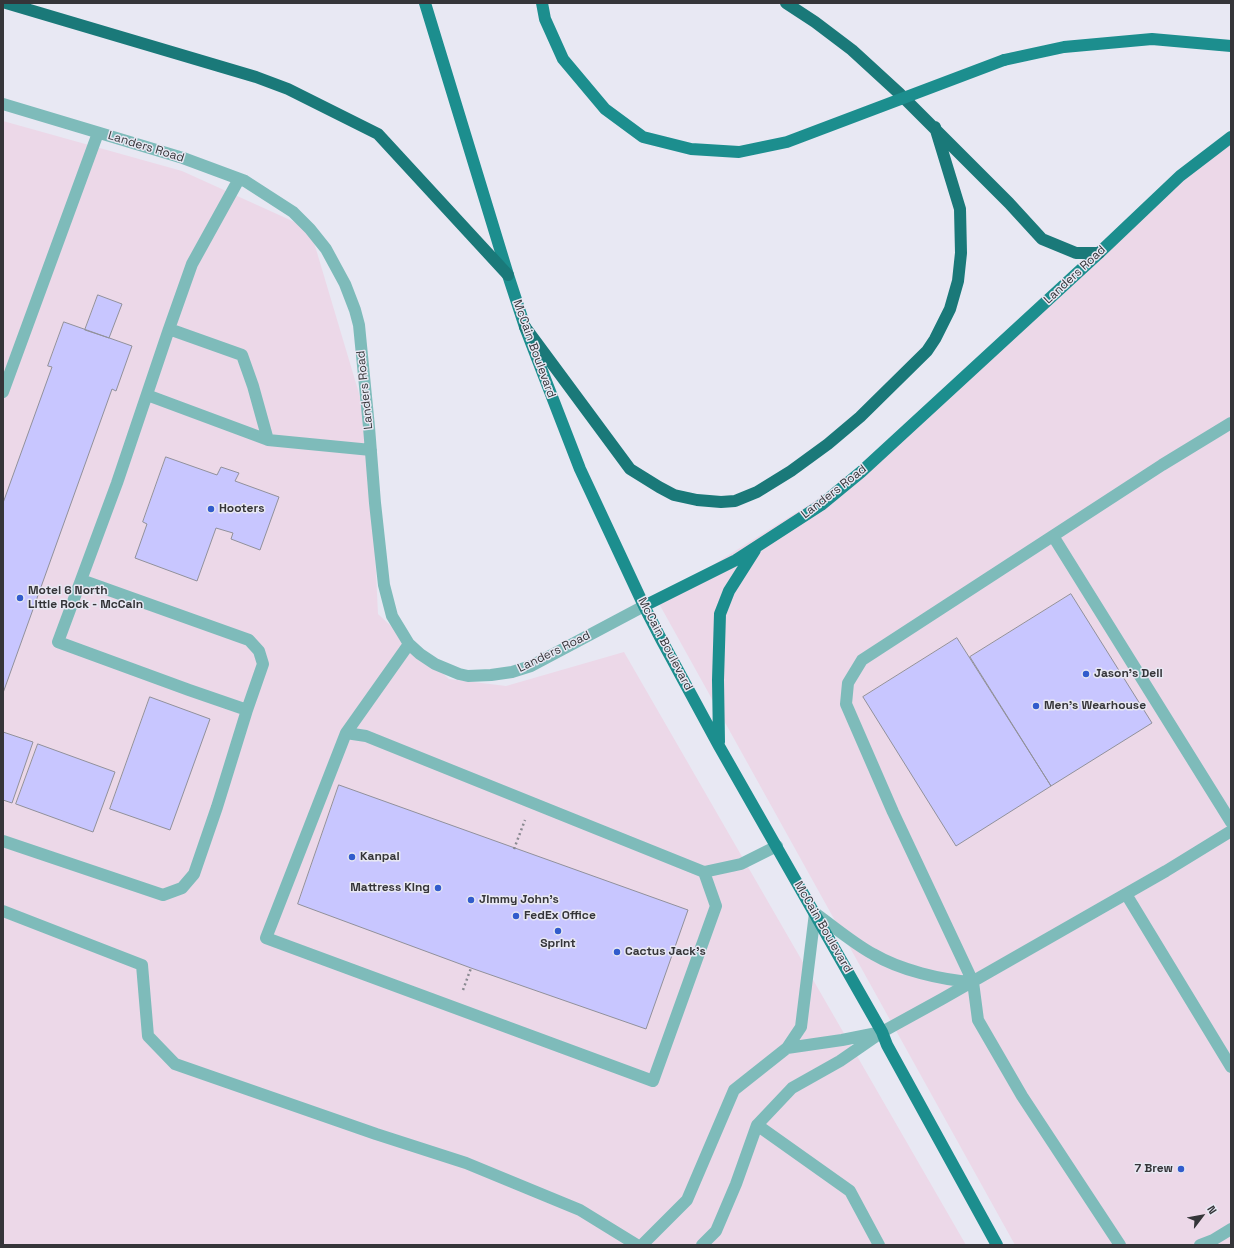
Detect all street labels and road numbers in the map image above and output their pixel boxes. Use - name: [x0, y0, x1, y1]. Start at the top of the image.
- street label: Landers Road: [106, 129, 186, 165]
- street label: Landers Road: [1041, 243, 1109, 307]
- street label: McCain Boulevard: [510, 298, 558, 400]
- street label: Landers Road: [354, 350, 376, 430]
- street label: Landers Road: [798, 462, 870, 522]
- street label: McCain Boulevard: [634, 595, 696, 693]
- street label: Landers Road: [515, 628, 593, 676]
- street label: McCain Boulevard: [791, 879, 855, 975]

